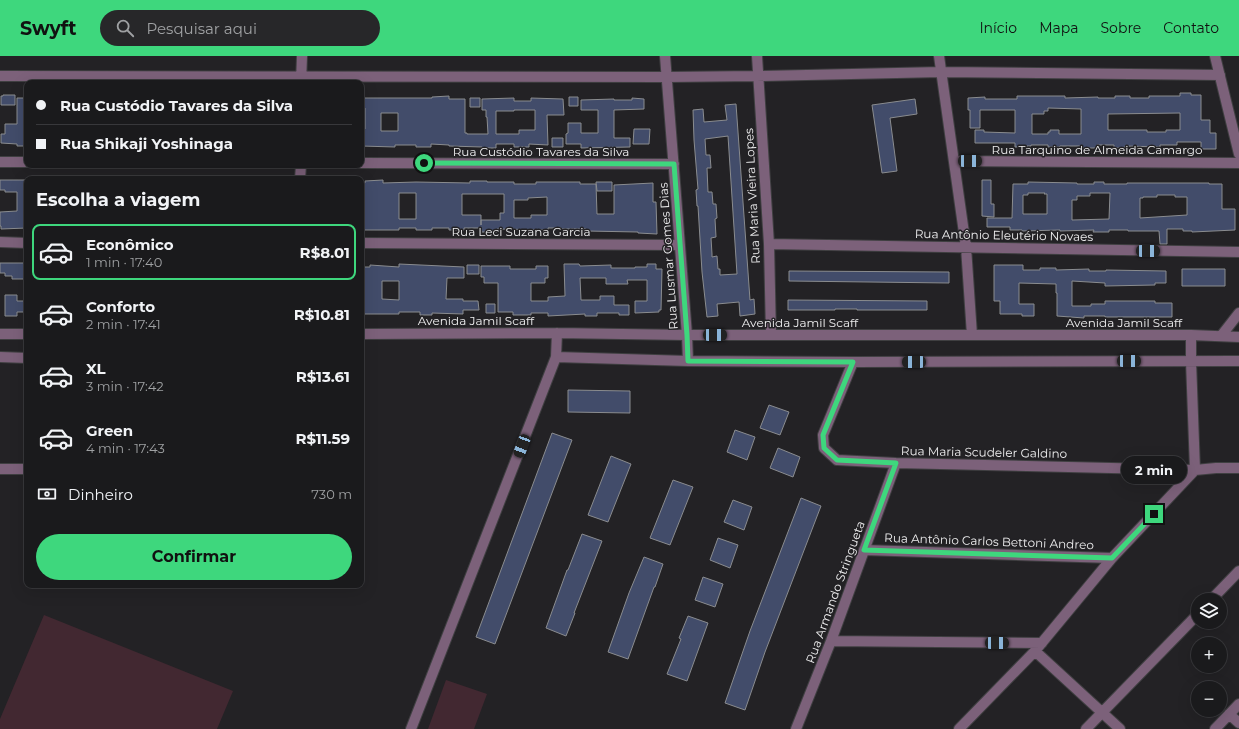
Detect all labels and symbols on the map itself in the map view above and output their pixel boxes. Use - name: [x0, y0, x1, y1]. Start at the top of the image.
- street label: Rua Maria Vieira Lopes: [741, 128, 763, 264]
- street label: Rua Tarquino de Almeida Camargo: [991, 142, 1203, 157]
- street label: Rua Custódio Tavares da Silva: [453, 144, 629, 159]
- route start: [415, 154, 433, 172]
- car: [958, 155, 982, 167]
- street label: Rua Lusmar Gomes Dias: [655, 182, 681, 330]
- street label: Rua Leci Suzana Garcia: [451, 224, 591, 239]
- street label: Rua Antônio Eleutério Novaes: [915, 226, 1094, 244]
- car: [1136, 245, 1160, 257]
- street label: Avenida Jamil Scaff: [418, 313, 535, 328]
- street label: Avenida Jamil Scaff: [742, 315, 859, 330]
- street label: Avenida Jamil Scaff: [1066, 315, 1183, 330]
- car: [703, 329, 727, 341]
- car: [1117, 355, 1141, 367]
- car: [902, 356, 926, 368]
- car: [512, 433, 532, 459]
- street label: Rua Maria Scudeler Galdino: [901, 443, 1067, 461]
- callout: 2 min: [1121, 456, 1187, 484]
- route end: [1145, 505, 1163, 523]
- street label: Rua Armando Stringueta: [802, 519, 868, 665]
- street label: Rua Antônio Carlos Bettoni Andreo: [884, 530, 1094, 552]
- car: [985, 637, 1009, 649]

